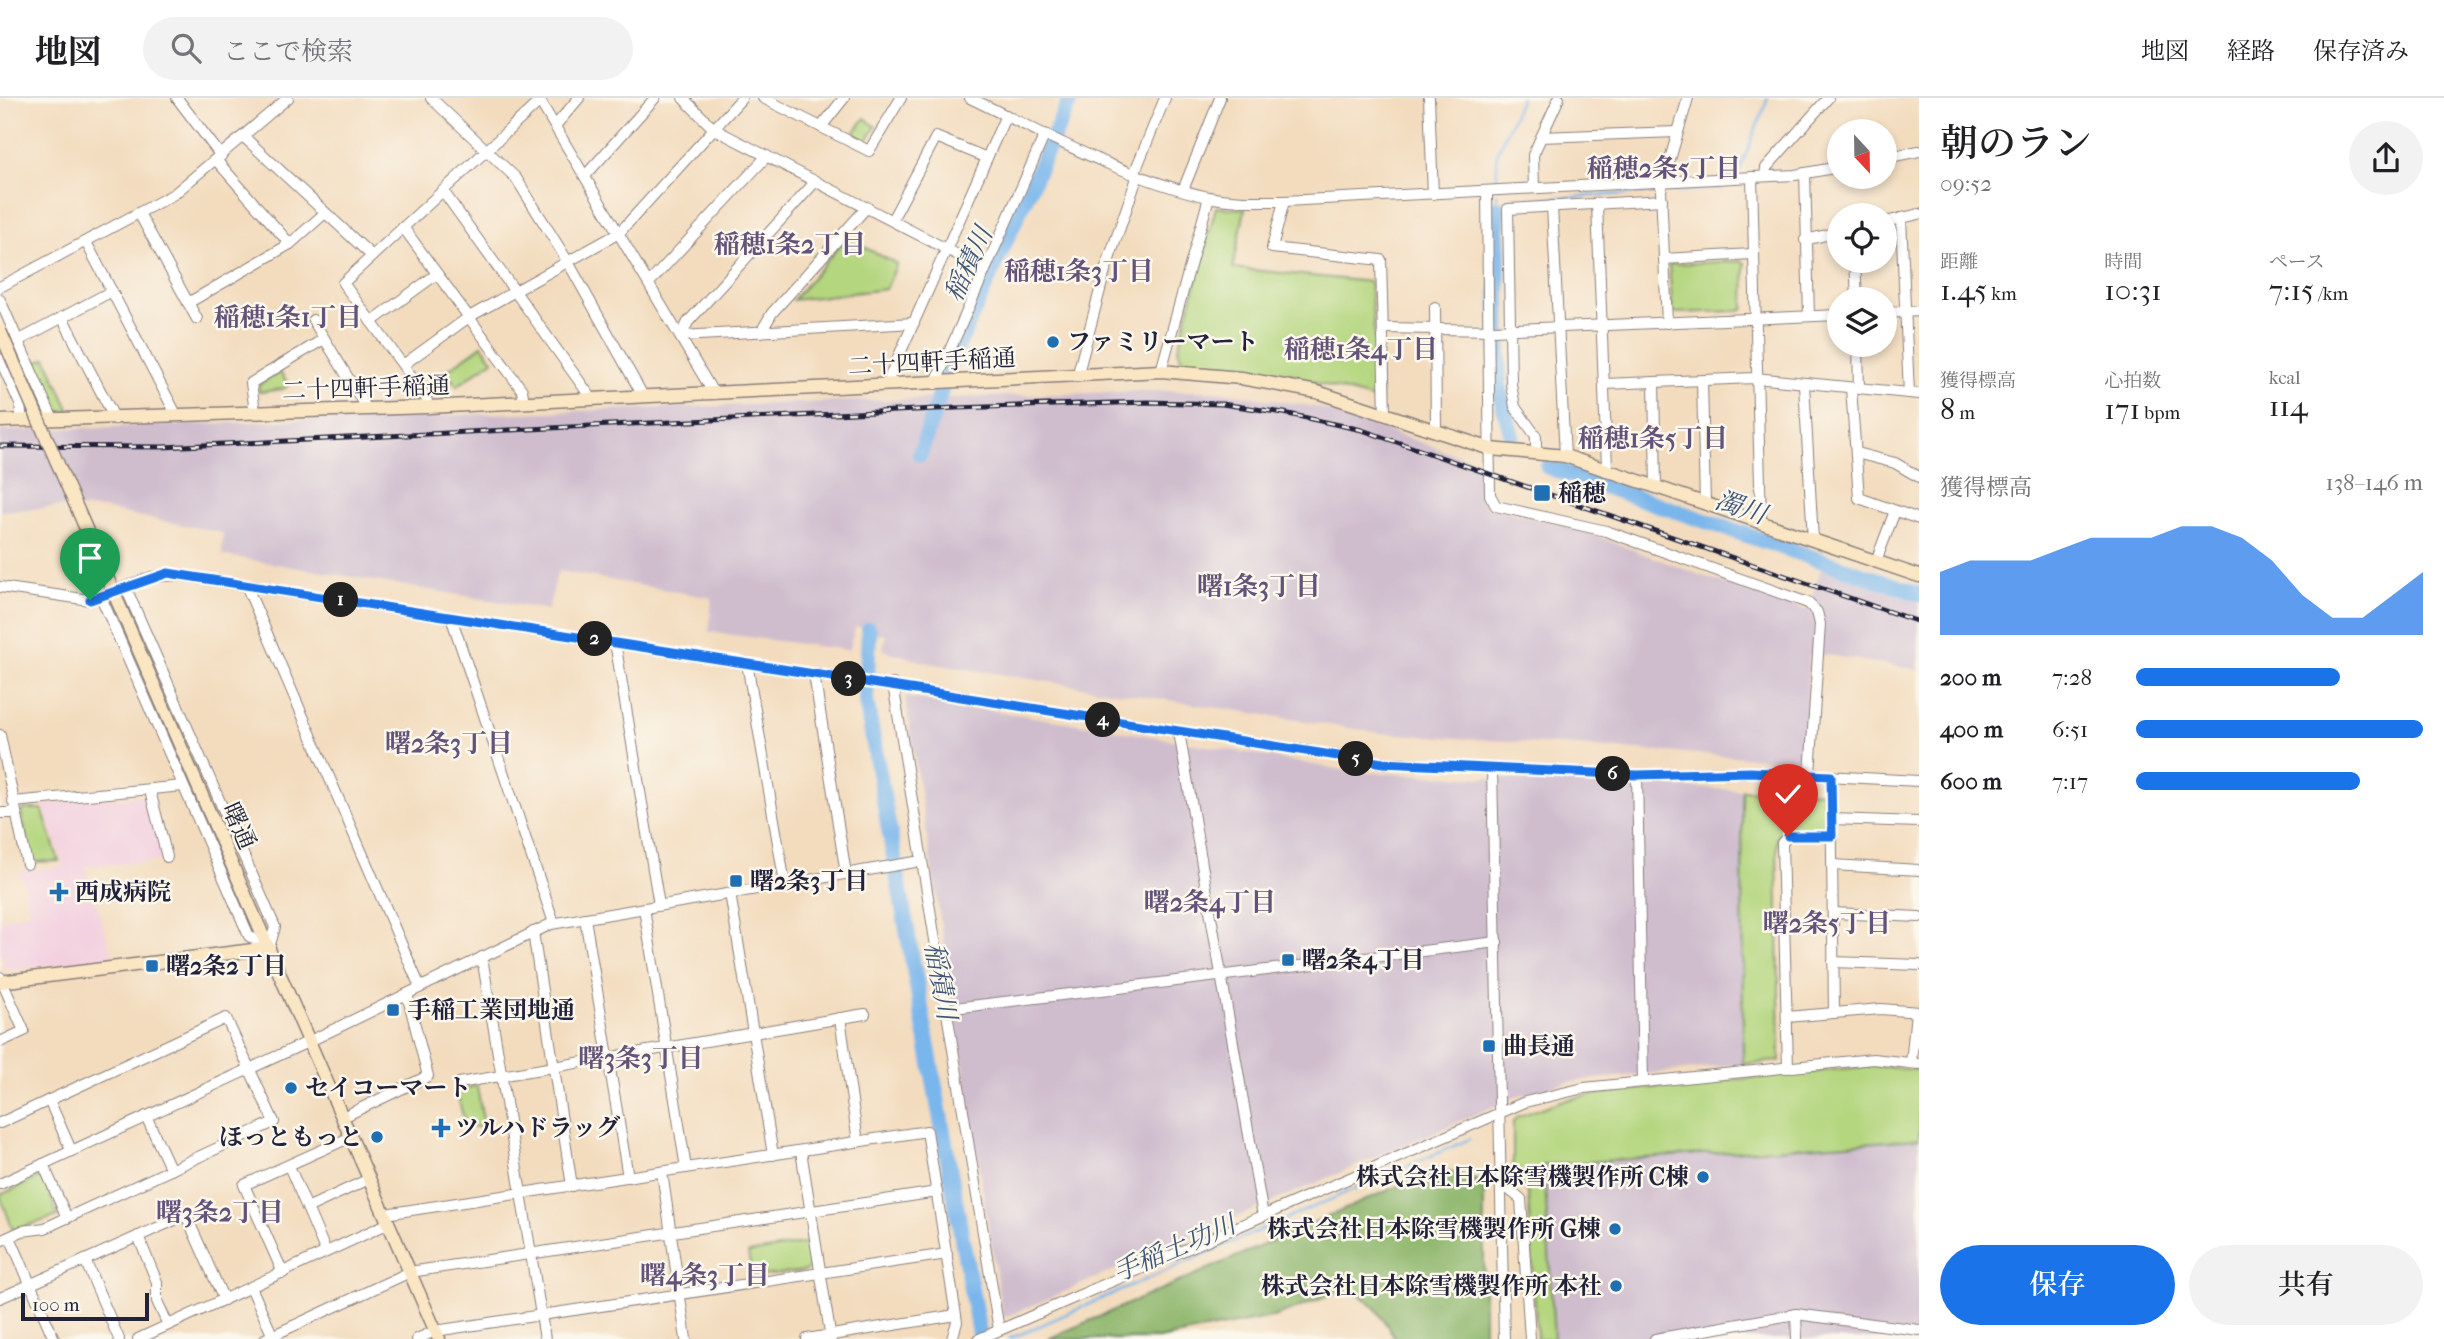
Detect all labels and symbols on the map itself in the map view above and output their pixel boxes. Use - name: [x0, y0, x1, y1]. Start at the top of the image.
- north arrow: [1827, 119, 1897, 189]
- district label: 稲穂2条5丁目: [1587, 153, 1741, 184]
- water label: 稲積川: [938, 220, 1000, 306]
- district label: 稲穂1条2丁目: [714, 229, 866, 260]
- district label: 稲穂1条3丁目: [1004, 256, 1154, 287]
- district label: 稲穂1条1丁目: [214, 302, 362, 333]
- place label: ファミリーマート: [1067, 328, 1259, 356]
- marker: ファミリーマート: [1045, 334, 1061, 350]
- district label: 稲穂1条4丁目: [1284, 334, 1438, 366]
- street label: 二十四軒手稲通: [847, 344, 1017, 380]
- street label: 二十四軒手稲通: [282, 371, 450, 405]
- district label: 稲穂1条5丁目: [1578, 423, 1728, 454]
- place label: 稲穂: [1558, 479, 1606, 507]
- marker: 稲穂: [1532, 483, 1552, 503]
- water label: 濁川: [1711, 484, 1773, 532]
- pin: [60, 528, 120, 600]
- district label: 曙1条3丁目: [1197, 571, 1321, 602]
- pin: 1: [324, 582, 358, 618]
- pin: 2: [578, 622, 612, 656]
- pin: 3: [832, 662, 866, 696]
- pin: 4: [1086, 702, 1120, 738]
- district label: 曙2条3丁目: [385, 728, 513, 759]
- pin: 5: [1338, 742, 1374, 776]
- pin: 6: [1596, 756, 1630, 792]
- pin: [1758, 764, 1818, 836]
- street label: 曙通: [216, 798, 262, 854]
- place label: 曙2条3丁目: [750, 867, 868, 895]
- marker: 曙2条3丁目: [728, 873, 744, 889]
- place label: 西成病院: [75, 878, 171, 906]
- marker: 西成病院: [49, 882, 69, 902]
- district label: 曙2条4丁目: [1144, 887, 1276, 919]
- district label: 曙2条5丁目: [1763, 908, 1891, 939]
- water label: 稲積川: [918, 940, 963, 1025]
- place label: 曙2条4丁目: [1302, 946, 1425, 975]
- place label: 曙2条2丁目: [166, 952, 287, 980]
- marker: 曙2条4丁目: [1280, 952, 1296, 968]
- marker: 曙2条2丁目: [144, 958, 160, 974]
- place label: 手稲工業団地通: [407, 996, 575, 1024]
- marker: 手稲工業団地通: [385, 1002, 401, 1018]
- place label: 曲長通: [1503, 1032, 1575, 1060]
- marker: 曲長通: [1481, 1038, 1497, 1054]
- district label: 曙3条3丁目: [578, 1043, 704, 1074]
- place label: セイコーマート: [305, 1074, 471, 1102]
- marker: セイコーマート: [283, 1080, 299, 1096]
- place label: ツルハドラッグ: [455, 1114, 620, 1142]
- marker: ツルハドラッグ: [433, 1120, 449, 1136]
- place label: ほっともっと: [219, 1123, 363, 1151]
- marker: ほっともっと: [369, 1129, 385, 1145]
- place label: 株式会社日本除雪機製作所 C棟: [1356, 1163, 1689, 1191]
- marker: 株式会社日本除雪機製作所 C棟: [1695, 1169, 1711, 1185]
- district label: 曙3条2丁目: [156, 1197, 284, 1228]
- water label: 手稲土功川: [1108, 1208, 1243, 1288]
- place label: 株式会社日本除雪機製作所 G棟: [1267, 1215, 1601, 1243]
- marker: 株式会社日本除雪機製作所 G棟: [1607, 1221, 1623, 1237]
- district label: 曙4条3丁目: [640, 1260, 770, 1292]
- place label: 株式会社日本除雪機製作所 本社: [1261, 1272, 1602, 1300]
- marker: 株式会社日本除雪機製作所 本社: [1608, 1278, 1624, 1294]
- scale bar: [21, 1290, 149, 1322]

